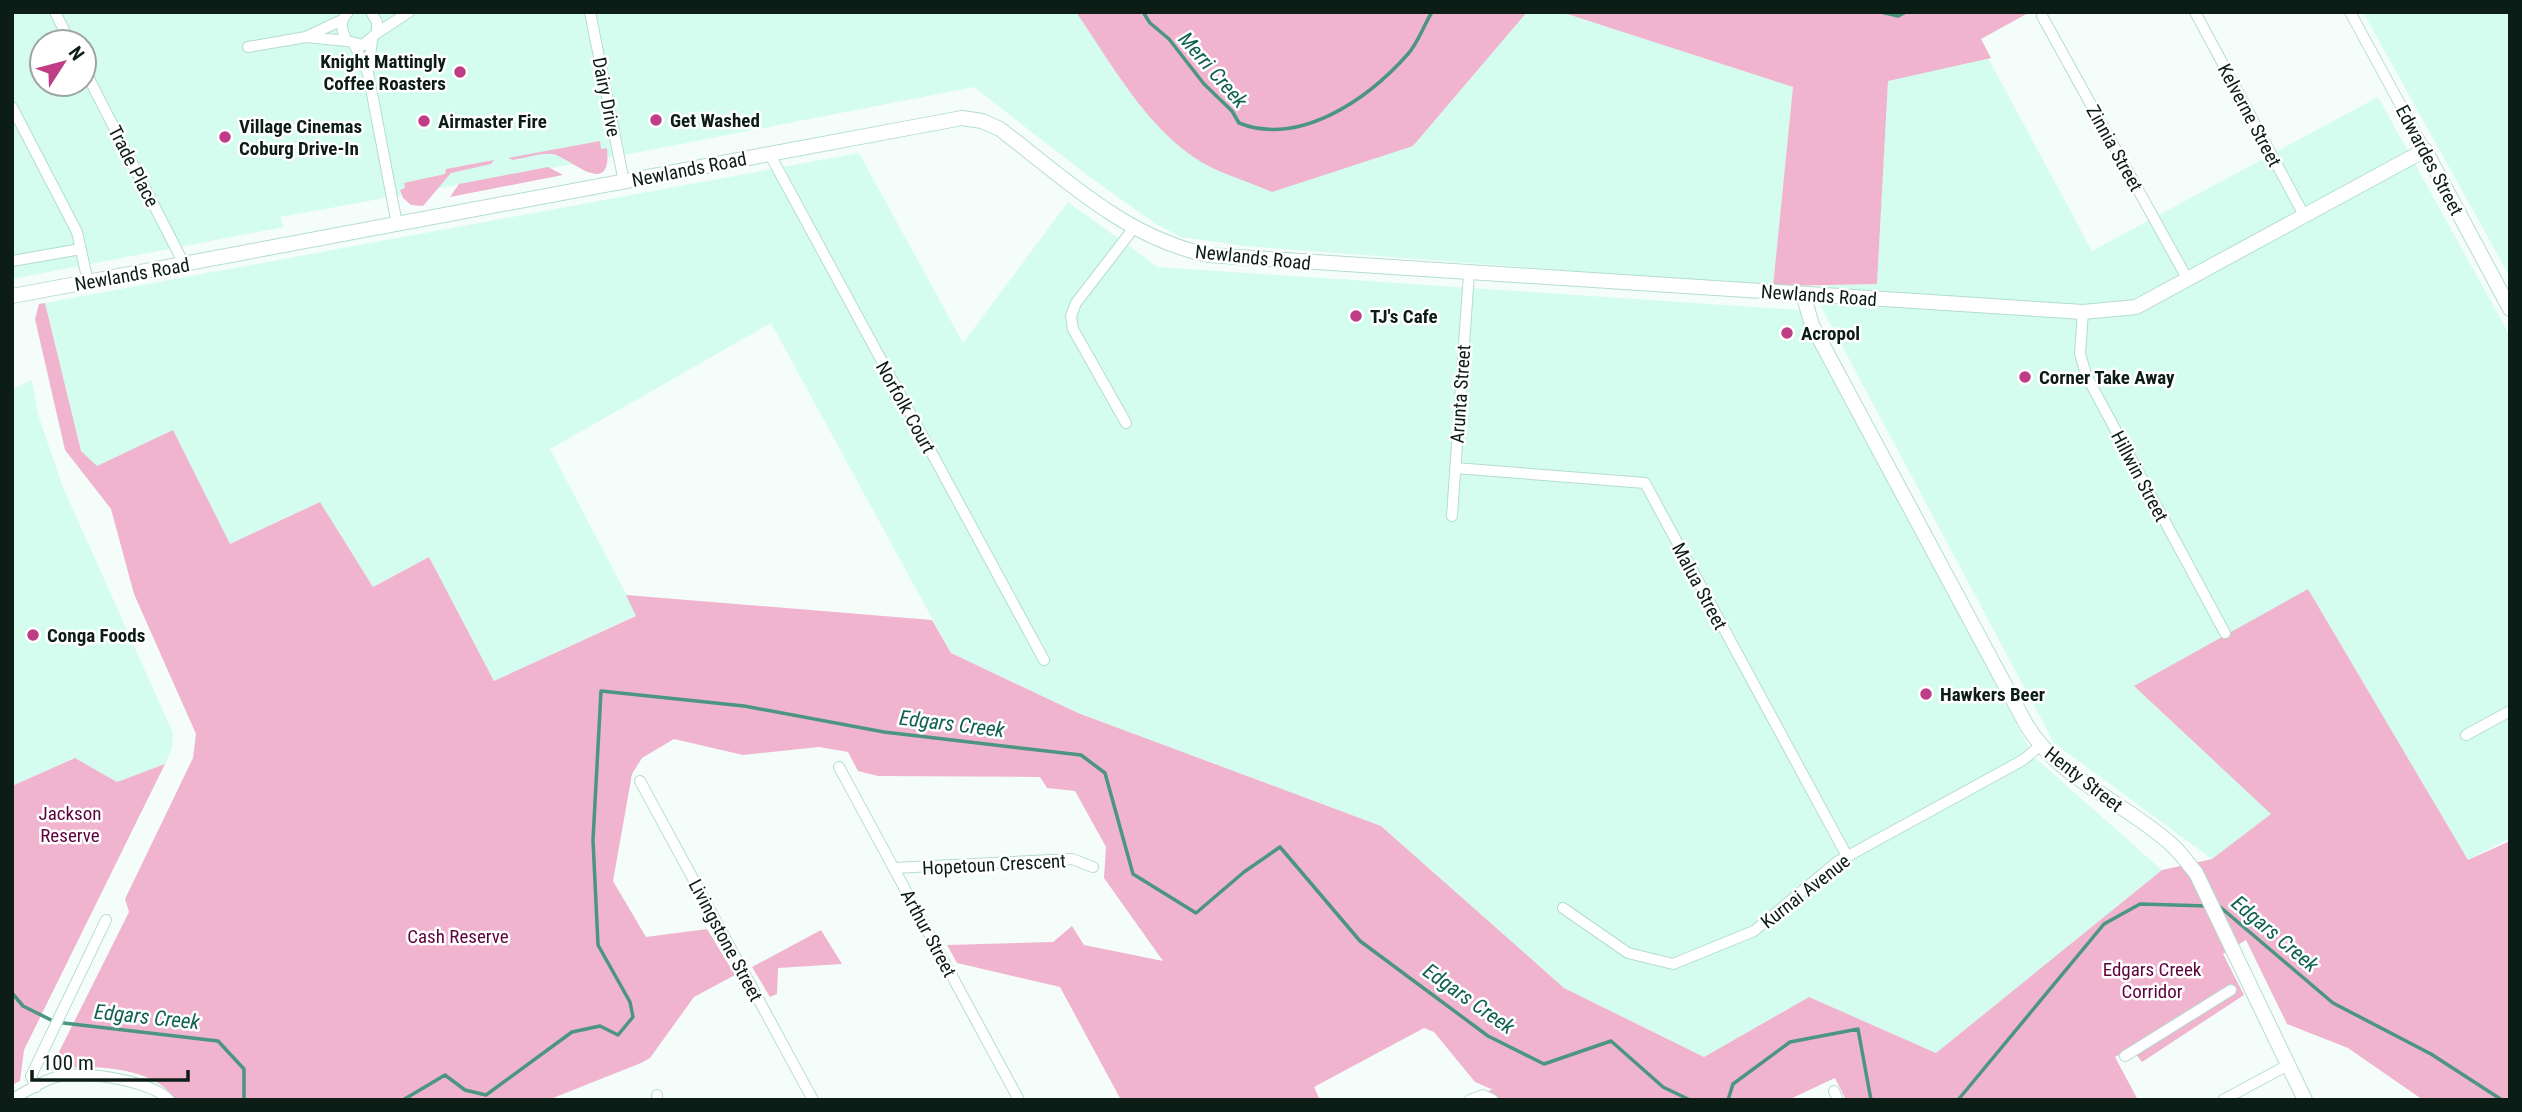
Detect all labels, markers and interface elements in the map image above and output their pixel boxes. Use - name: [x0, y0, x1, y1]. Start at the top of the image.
- water label: Merri Creek: [1174, 27, 1253, 113]
- north arrow: [28, 28, 98, 98]
- text: N: [64, 42, 89, 65]
- place label: Knight Mattingly Coffee Roasters: [320, 50, 447, 95]
- street label: Dairy Drive: [588, 55, 625, 139]
- street label: Kelverne Street: [2213, 60, 2286, 171]
- marker: Knight Mattingly Coffee Roasters: [452, 64, 468, 80]
- street label: Zinnia Street: [2081, 101, 2148, 195]
- street label: Edwardes Street: [2391, 101, 2468, 219]
- place label: Get Washed: [670, 109, 760, 132]
- place label: Airmaster Fire: [438, 110, 547, 133]
- marker: Get Washed: [648, 112, 664, 128]
- marker: Airmaster Fire: [416, 113, 432, 129]
- place label: Village Cinemas Coburg Drive-In: [239, 115, 362, 160]
- street label: Trade Place: [103, 122, 164, 211]
- marker: Village Cinemas Coburg Drive-In: [217, 129, 233, 145]
- street label: Newlands Road: [630, 147, 748, 192]
- street label: Newlands Road: [1194, 240, 1312, 275]
- street label: Newlands Road: [73, 253, 191, 296]
- street label: Newlands Road: [1760, 280, 1878, 311]
- place label: TJ's Cafe: [1370, 305, 1438, 328]
- marker: TJ's Cafe: [1348, 308, 1364, 324]
- place label: Acropol: [1801, 322, 1860, 345]
- marker: Acropol: [1779, 325, 1795, 341]
- street label: Arunta Street: [1446, 344, 1475, 444]
- street label: Norfolk Court: [871, 357, 940, 457]
- place label: Corner Take Away: [2039, 366, 2175, 389]
- marker: Corner Take Away: [2017, 369, 2033, 385]
- street label: Hillwin Street: [2106, 427, 2173, 526]
- street label: Malua Street: [1667, 539, 1732, 634]
- place label: Conga Foods: [47, 624, 145, 647]
- marker: Conga Foods: [25, 627, 41, 643]
- place label: Hawkers Beer: [1940, 683, 2045, 706]
- marker: Hawkers Beer: [1918, 686, 1934, 702]
- water label: Edgars Creek: [898, 706, 1007, 742]
- street label: Henty Street: [2040, 742, 2127, 817]
- park label: Jackson Reserve: [38, 802, 102, 847]
- street label: Hopetoun Crescent: [922, 849, 1066, 880]
- street label: Kurnai Avenue: [1756, 849, 1855, 933]
- street label: Livingstone Street: [684, 875, 767, 1005]
- street label: Arthur Street: [896, 886, 961, 981]
- water label: Edgars Creek: [2227, 891, 2324, 978]
- park label: Cash Reserve: [407, 925, 509, 948]
- park label: Edgars Creek Corridor: [2103, 958, 2202, 1003]
- water label: Edgars Creek: [1419, 959, 1520, 1040]
- water label: Edgars Creek: [93, 1000, 202, 1035]
- scale bar: [32, 1038, 187, 1082]
- text: 100 m: [42, 1051, 94, 1075]

